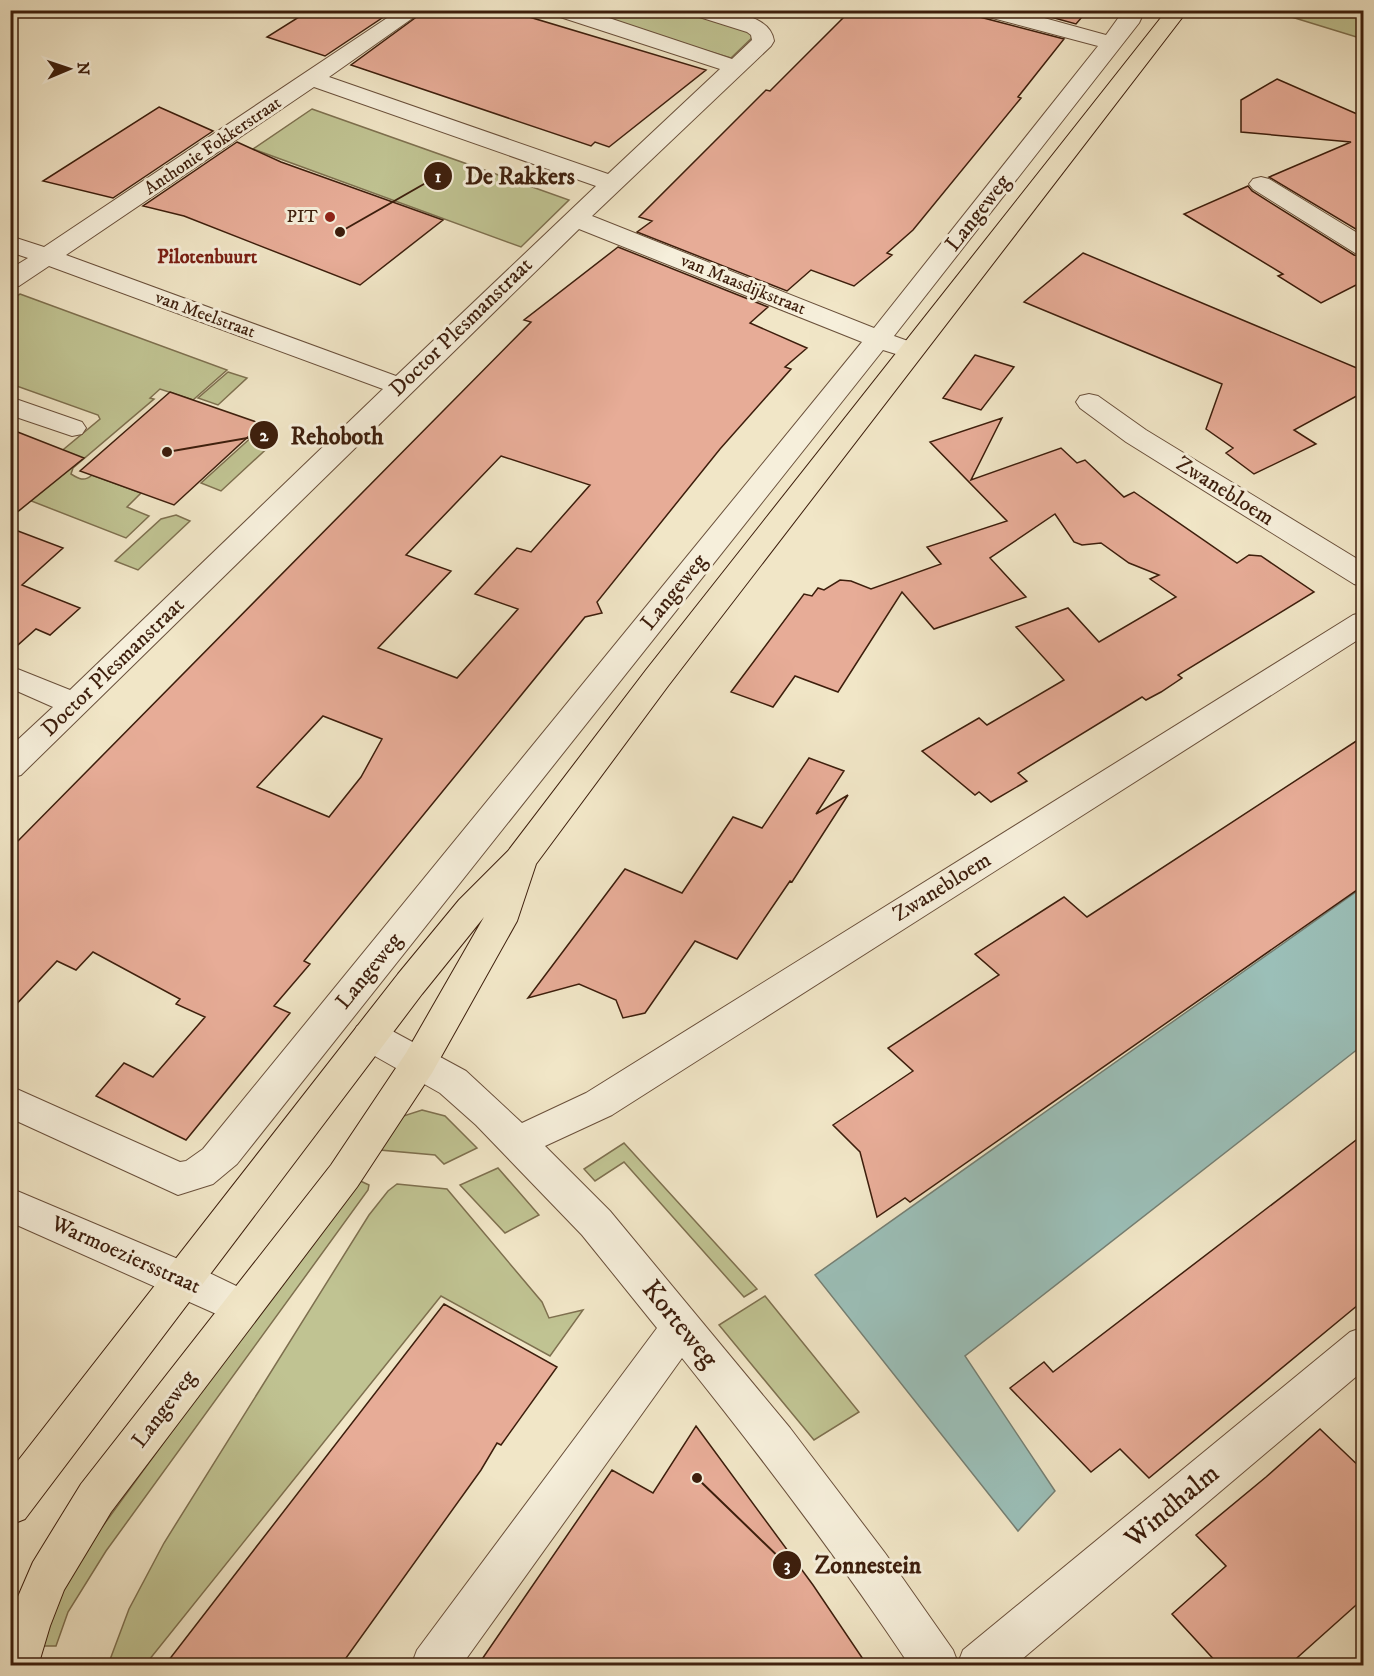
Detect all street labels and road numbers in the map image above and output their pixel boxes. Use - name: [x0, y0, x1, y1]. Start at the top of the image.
- street label: Anthonie Fokkerstraat: [140, 92, 286, 200]
- street label: Langeweg: [940, 169, 1017, 257]
- street label: van Maasdijkstraat: [676, 250, 809, 320]
- street label: Doctor Plesmanstraat: [384, 252, 538, 402]
- street label: van Meelstraat: [151, 286, 258, 343]
- street label: Zwanebloem: [1171, 450, 1279, 532]
- street label: Langeweg: [635, 548, 713, 636]
- street label: Doctor Plesmanstraat: [36, 592, 190, 742]
- street label: Zwanebloem: [888, 846, 996, 928]
- street label: Langeweg: [330, 927, 408, 1015]
- street label: Warmoeziersstraat: [46, 1210, 205, 1300]
- street label: Korteweg: [634, 1273, 726, 1375]
- street label: Langeweg: [126, 1365, 202, 1453]
- street label: Windhalm: [1117, 1457, 1226, 1556]

